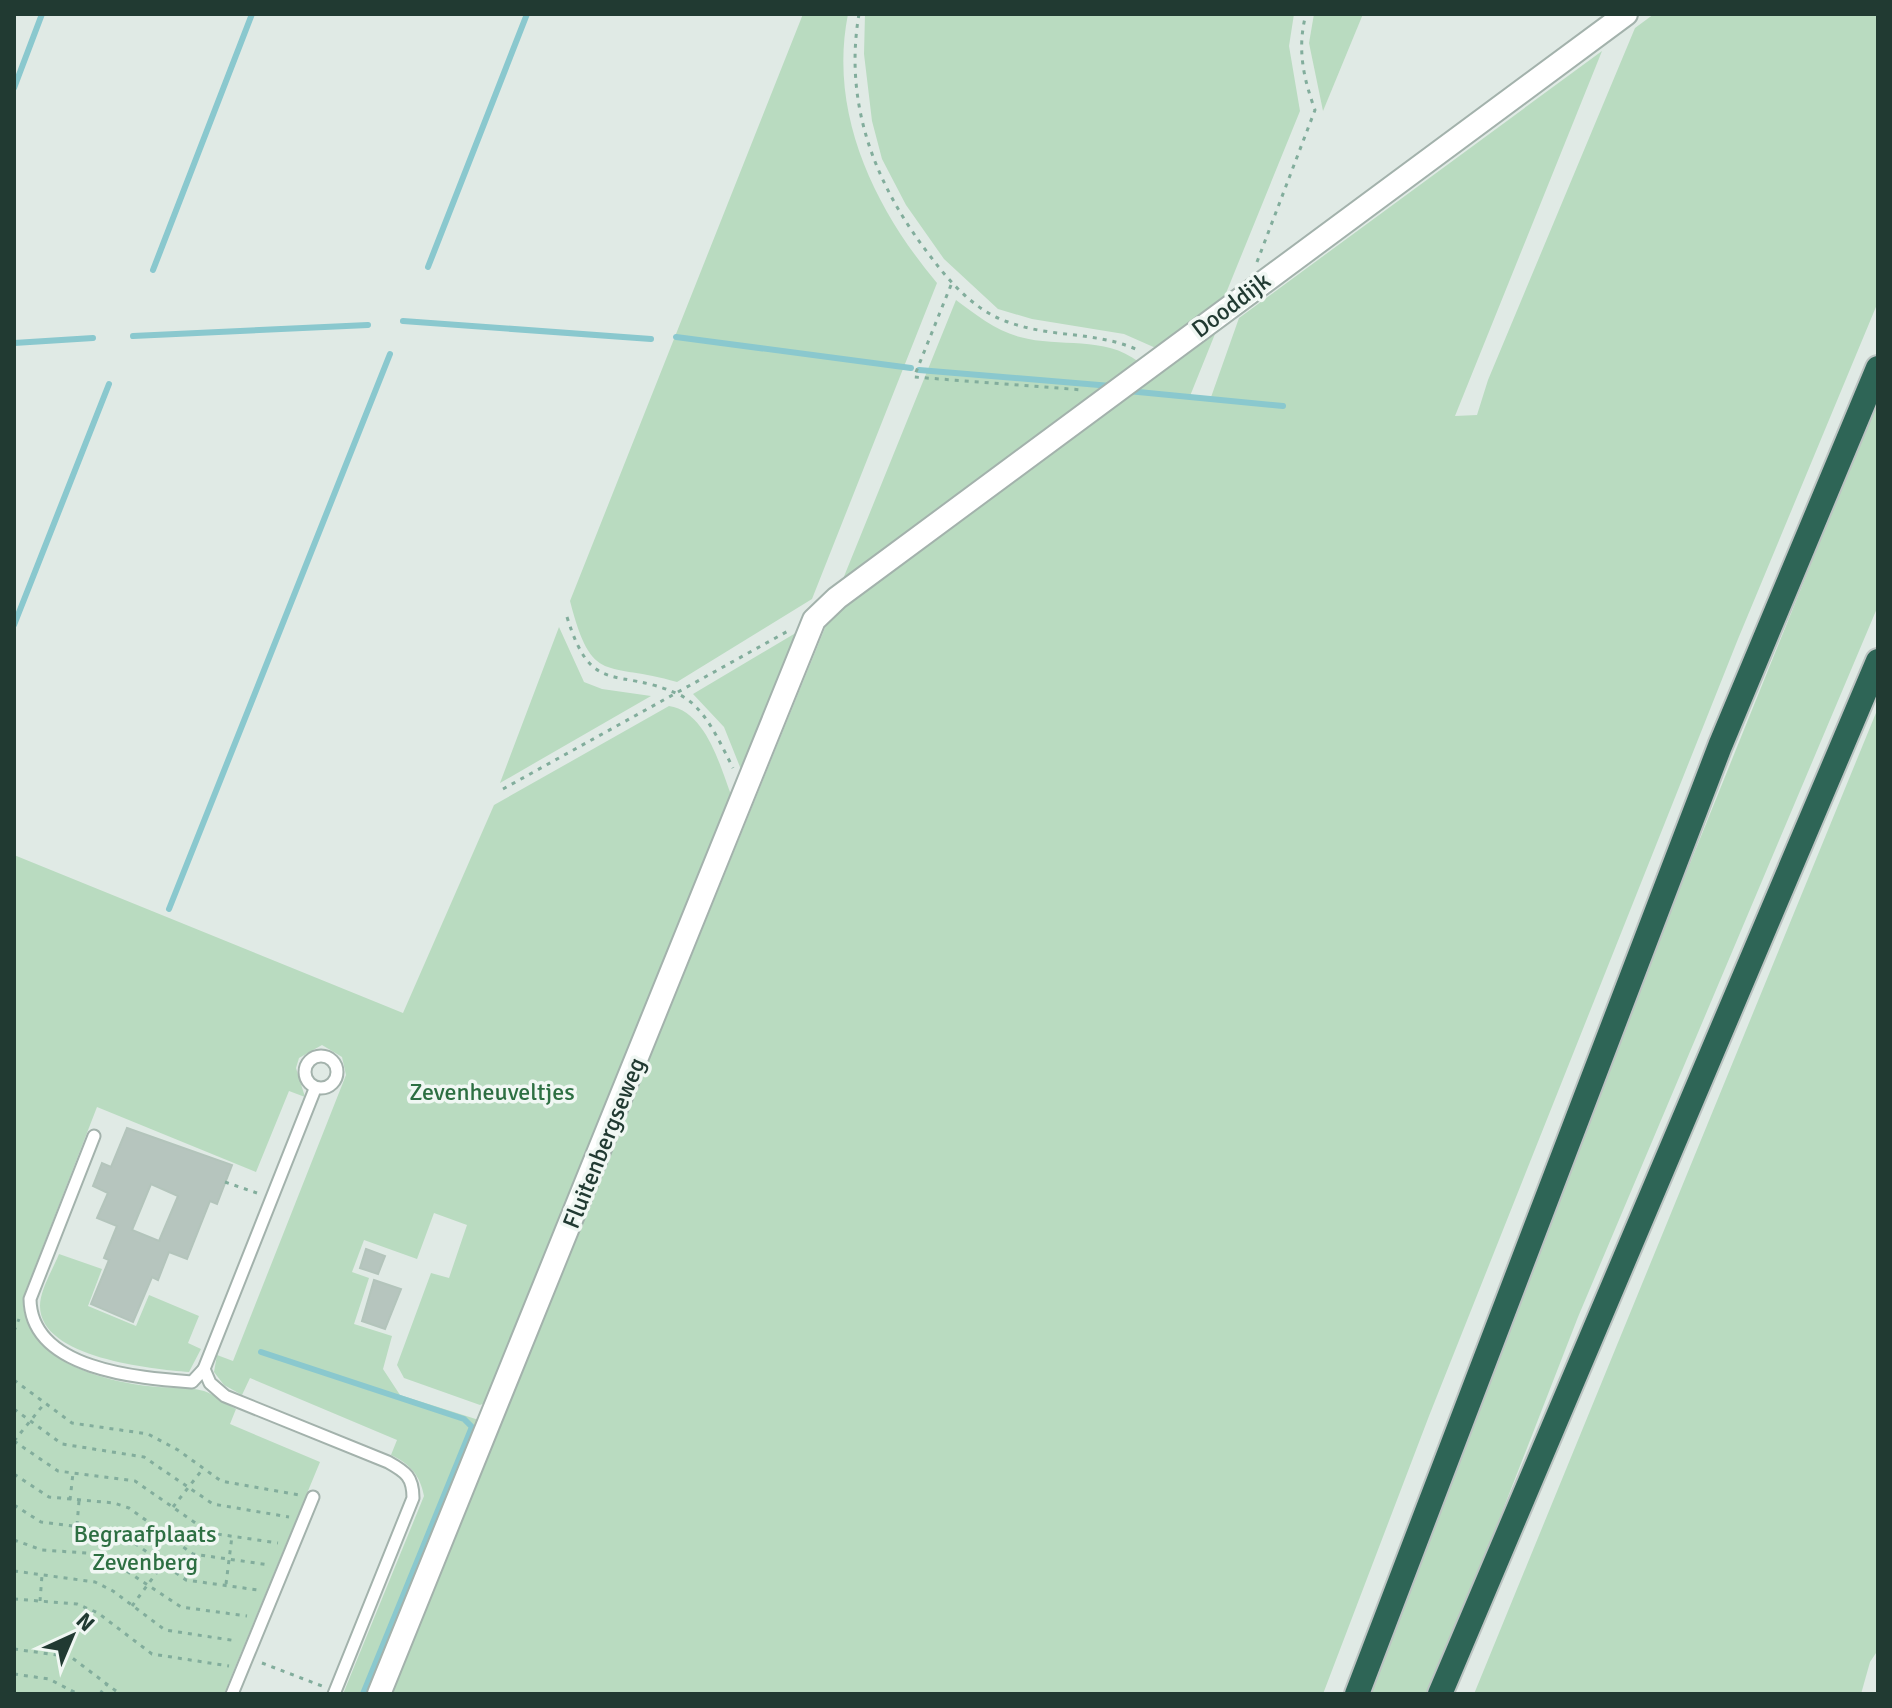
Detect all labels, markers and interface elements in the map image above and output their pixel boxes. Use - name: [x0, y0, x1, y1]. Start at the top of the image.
- street label: Dooddijk: [1186, 266, 1276, 344]
- street label: Fluitenbergseweg: [556, 1053, 652, 1233]
- park label: Zevenheuveltjes: [409, 1077, 575, 1107]
- park label: Begraafplaats Zevenberg: [73, 1519, 217, 1577]
- north arrow: [32, 1596, 112, 1676]
- text: N: [71, 1607, 100, 1637]

